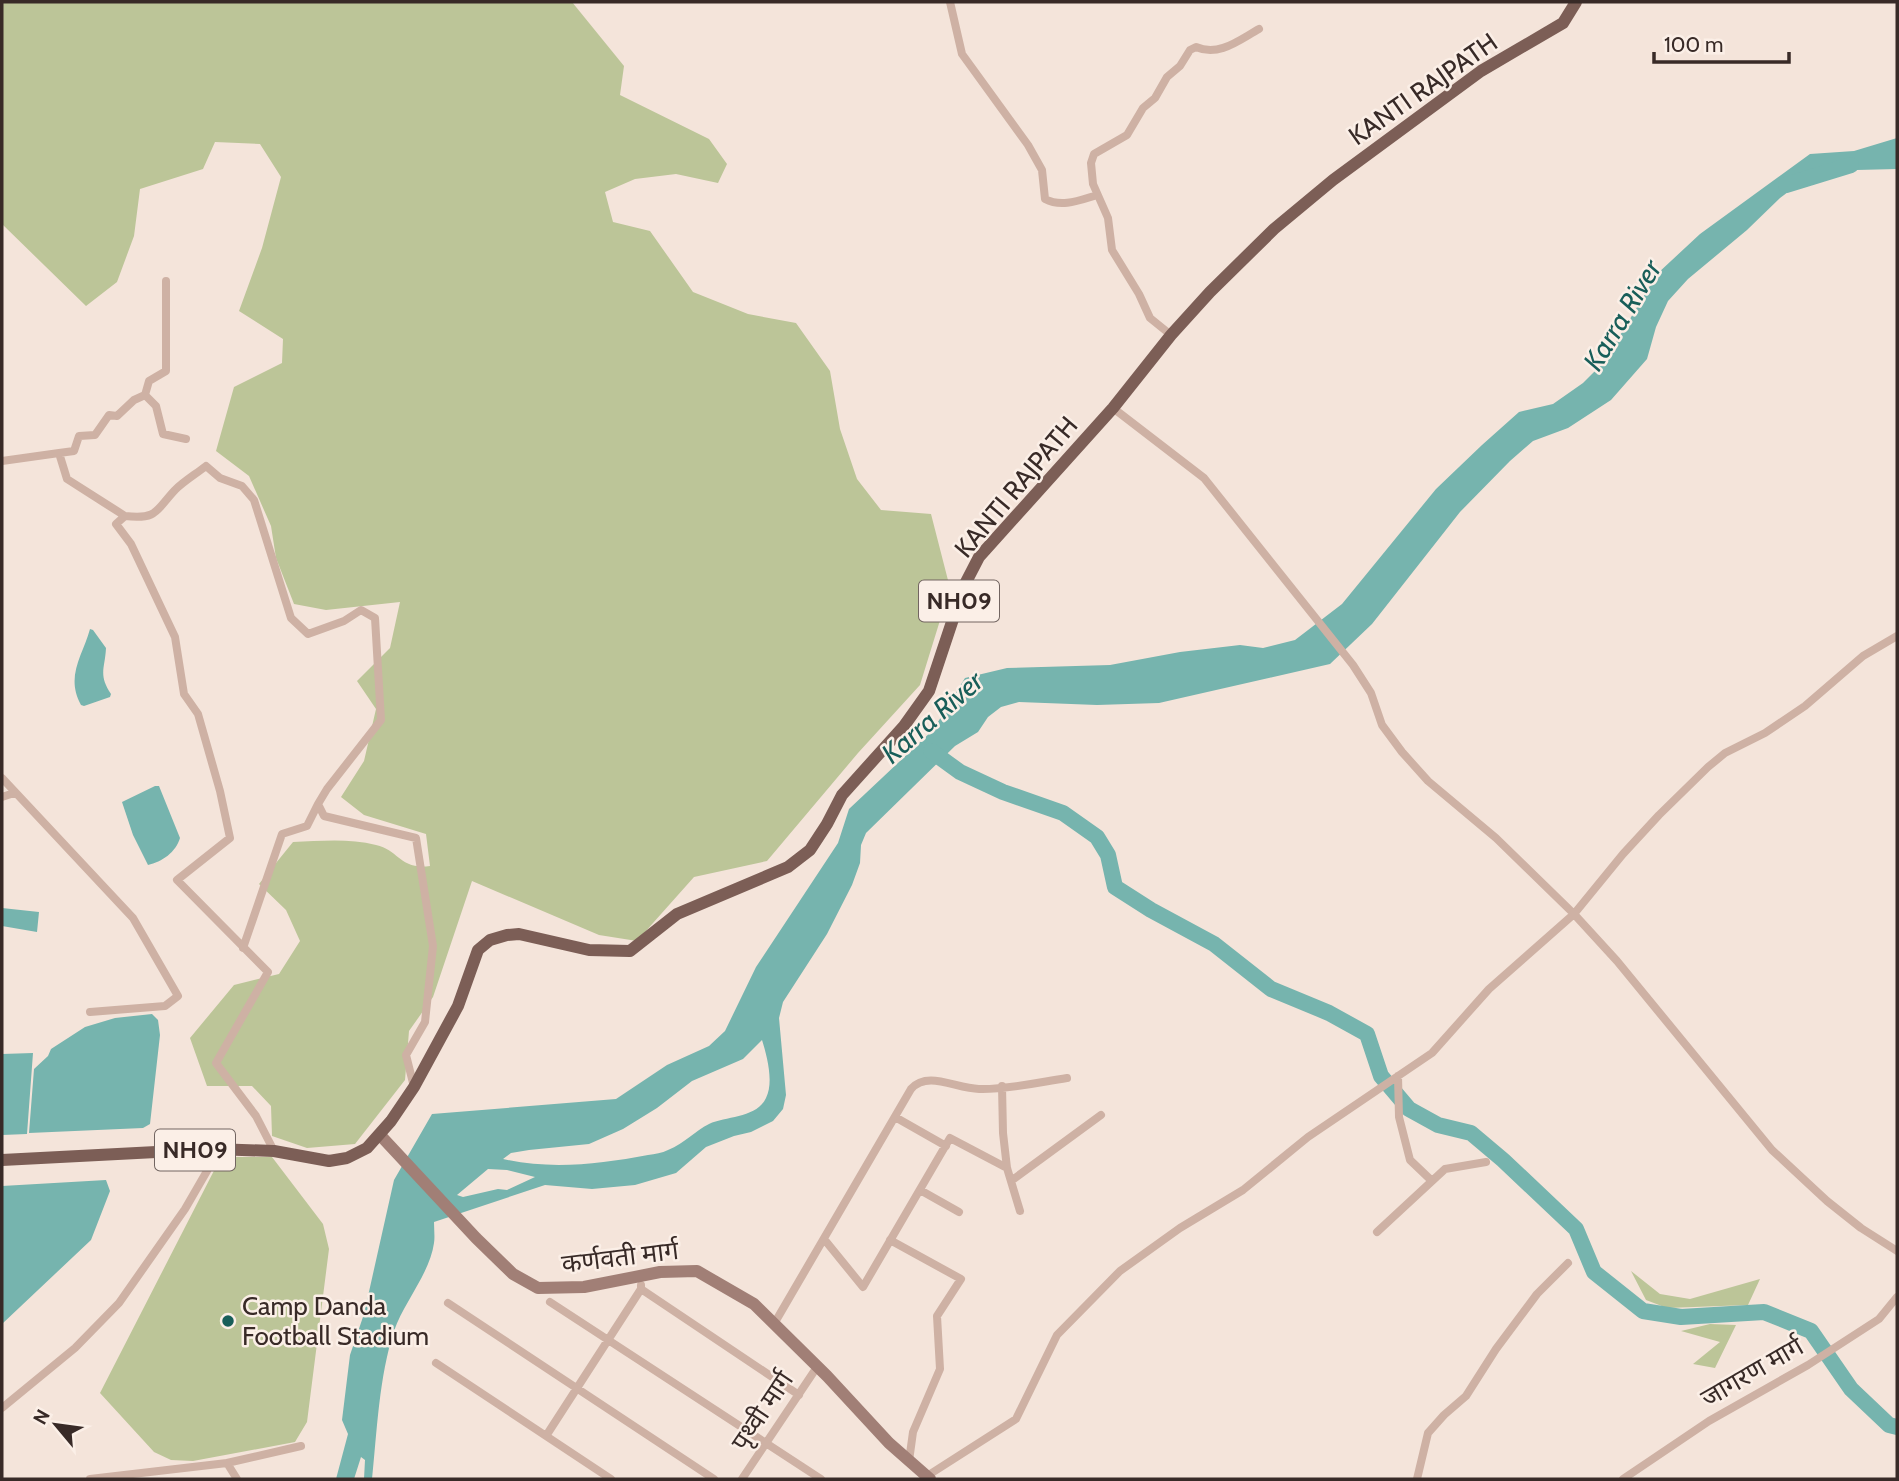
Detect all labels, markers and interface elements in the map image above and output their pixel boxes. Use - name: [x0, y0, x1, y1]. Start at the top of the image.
- scale bar: [1654, 21, 1789, 65]
- street label: KANTI RAJPATH: [1342, 26, 1504, 152]
- text: 100 m: [1664, 32, 1723, 57]
- water label: Karra River: [1576, 252, 1669, 377]
- street label: KANTI RAJPATH: [948, 410, 1084, 564]
- road number: NH09: [919, 580, 999, 622]
- water label: Karra River: [874, 663, 991, 770]
- road number: NH09: [155, 1130, 235, 1170]
- street label: कर्णवती मार्ग: [560, 1234, 681, 1280]
- place label: Camp Danda Football Stadium: [242, 1290, 429, 1352]
- marker: Camp Danda Football Stadium: [220, 1313, 236, 1329]
- street label: जागरण मार्ग: [1695, 1329, 1810, 1414]
- street label: पृथ्वी मार्ग: [724, 1364, 801, 1457]
- north arrow: [21, 1390, 91, 1460]
- text: N: [28, 1406, 55, 1428]

